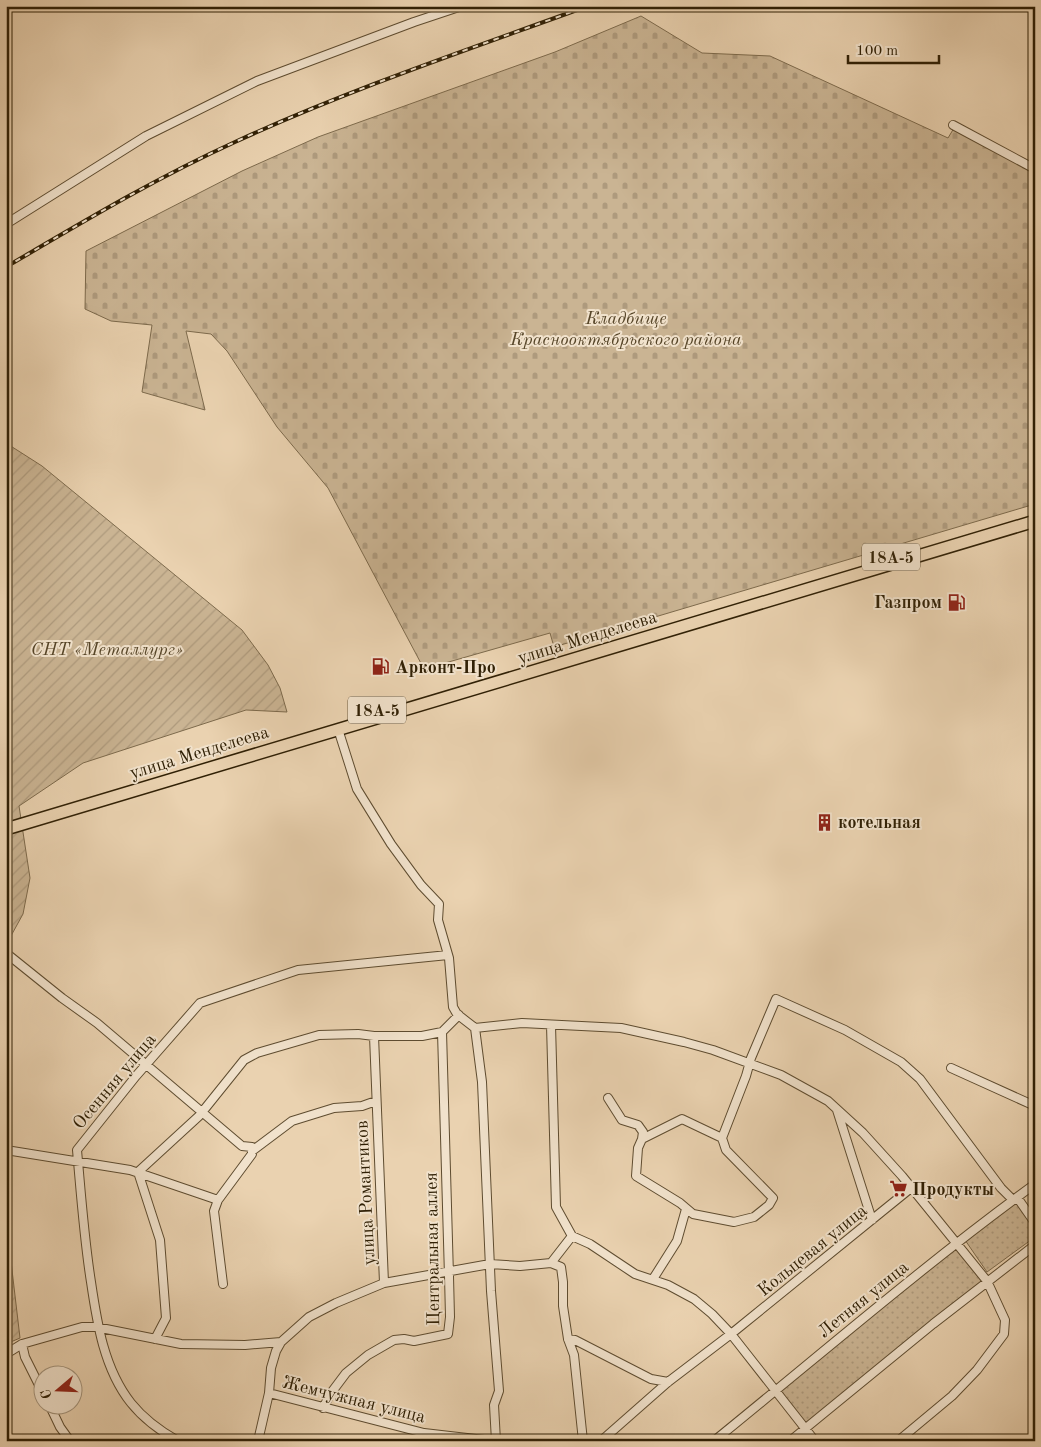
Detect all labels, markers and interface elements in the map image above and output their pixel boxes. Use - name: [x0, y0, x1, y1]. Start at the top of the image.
- scale bar: [848, 32, 940, 64]
- text: 100 m: [856, 44, 898, 59]
- park label: Кладбище Краснооктябрьского района: [509, 310, 742, 349]
- road number: 18А-5: [862, 544, 920, 570]
- fuel station icon: Газпром: [946, 592, 966, 612]
- place label: Газпром: [874, 594, 942, 612]
- street label: улица Менделеева: [516, 608, 659, 668]
- park label: СНТ «Металлург»: [31, 641, 183, 659]
- fuel station icon: Арконт-Про: [371, 657, 391, 677]
- place label: Арконт-Про: [395, 659, 496, 677]
- road number: 18А-5: [348, 696, 406, 724]
- street label: улица Менделеева: [128, 723, 271, 783]
- building icon: котельная: [814, 812, 834, 832]
- place label: котельная: [838, 814, 921, 832]
- street label: Осенняя улица: [70, 1030, 160, 1133]
- street label: улица Романтиков: [353, 1120, 379, 1266]
- street label: Центральная аллея: [423, 1172, 443, 1326]
- supermarket icon: Продукты: [888, 1179, 908, 1199]
- place label: Продукты: [912, 1181, 994, 1199]
- street label: Кольцевая улица: [755, 1201, 871, 1300]
- street label: Летняя улица: [815, 1258, 912, 1342]
- north arrow: [32, 1364, 82, 1414]
- street label: Жемчужная улица: [280, 1373, 427, 1426]
- text: С: [39, 1387, 55, 1401]

